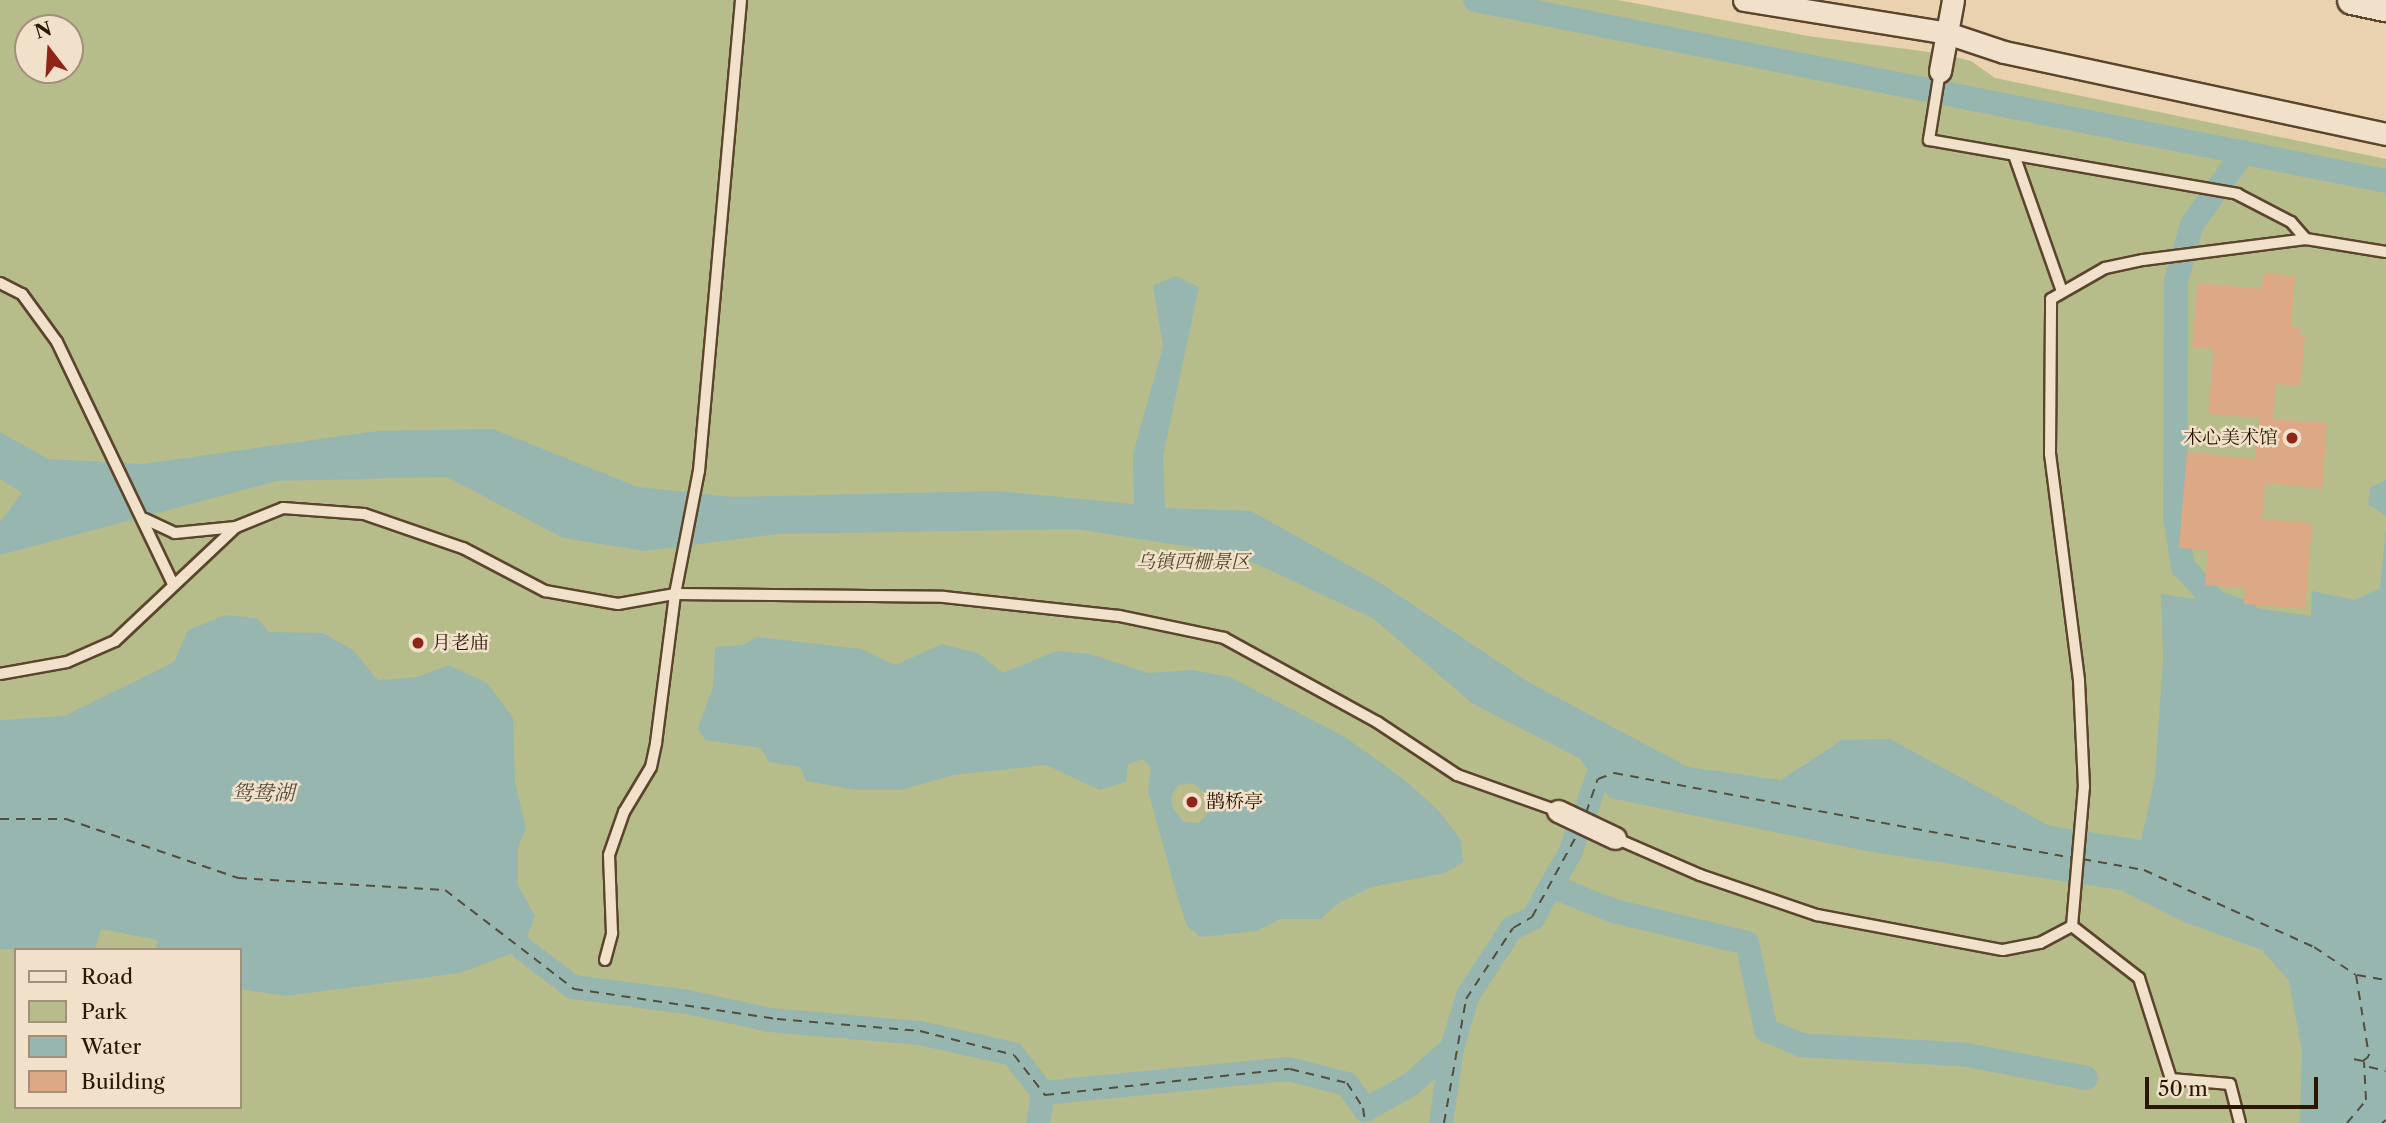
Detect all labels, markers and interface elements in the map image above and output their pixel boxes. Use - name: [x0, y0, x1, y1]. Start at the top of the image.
- north arrow: [14, 14, 84, 84]
- text: N: [32, 17, 55, 44]
- place label: 木心美术馆: [2183, 427, 2278, 449]
- marker: 木心美术馆: [2284, 430, 2300, 446]
- park label: 乌镇西栅景区: [1136, 551, 1250, 573]
- place label: 月老庙: [432, 632, 489, 654]
- marker: 月老庙: [410, 635, 426, 651]
- water label: 鸳鸯湖: [232, 780, 294, 806]
- place label: 鹊桥亭: [1206, 791, 1263, 813]
- marker: 鹊桥亭: [1184, 794, 1200, 810]
- legend: [14, 948, 242, 1109]
- text: Road: [81, 964, 133, 989]
- text: Park: [81, 999, 127, 1024]
- text: Water: [81, 1034, 141, 1059]
- scale bar: [2148, 1064, 2321, 1108]
- text: Building: [81, 1069, 165, 1094]
- text: 50 m: [2158, 1076, 2208, 1101]

